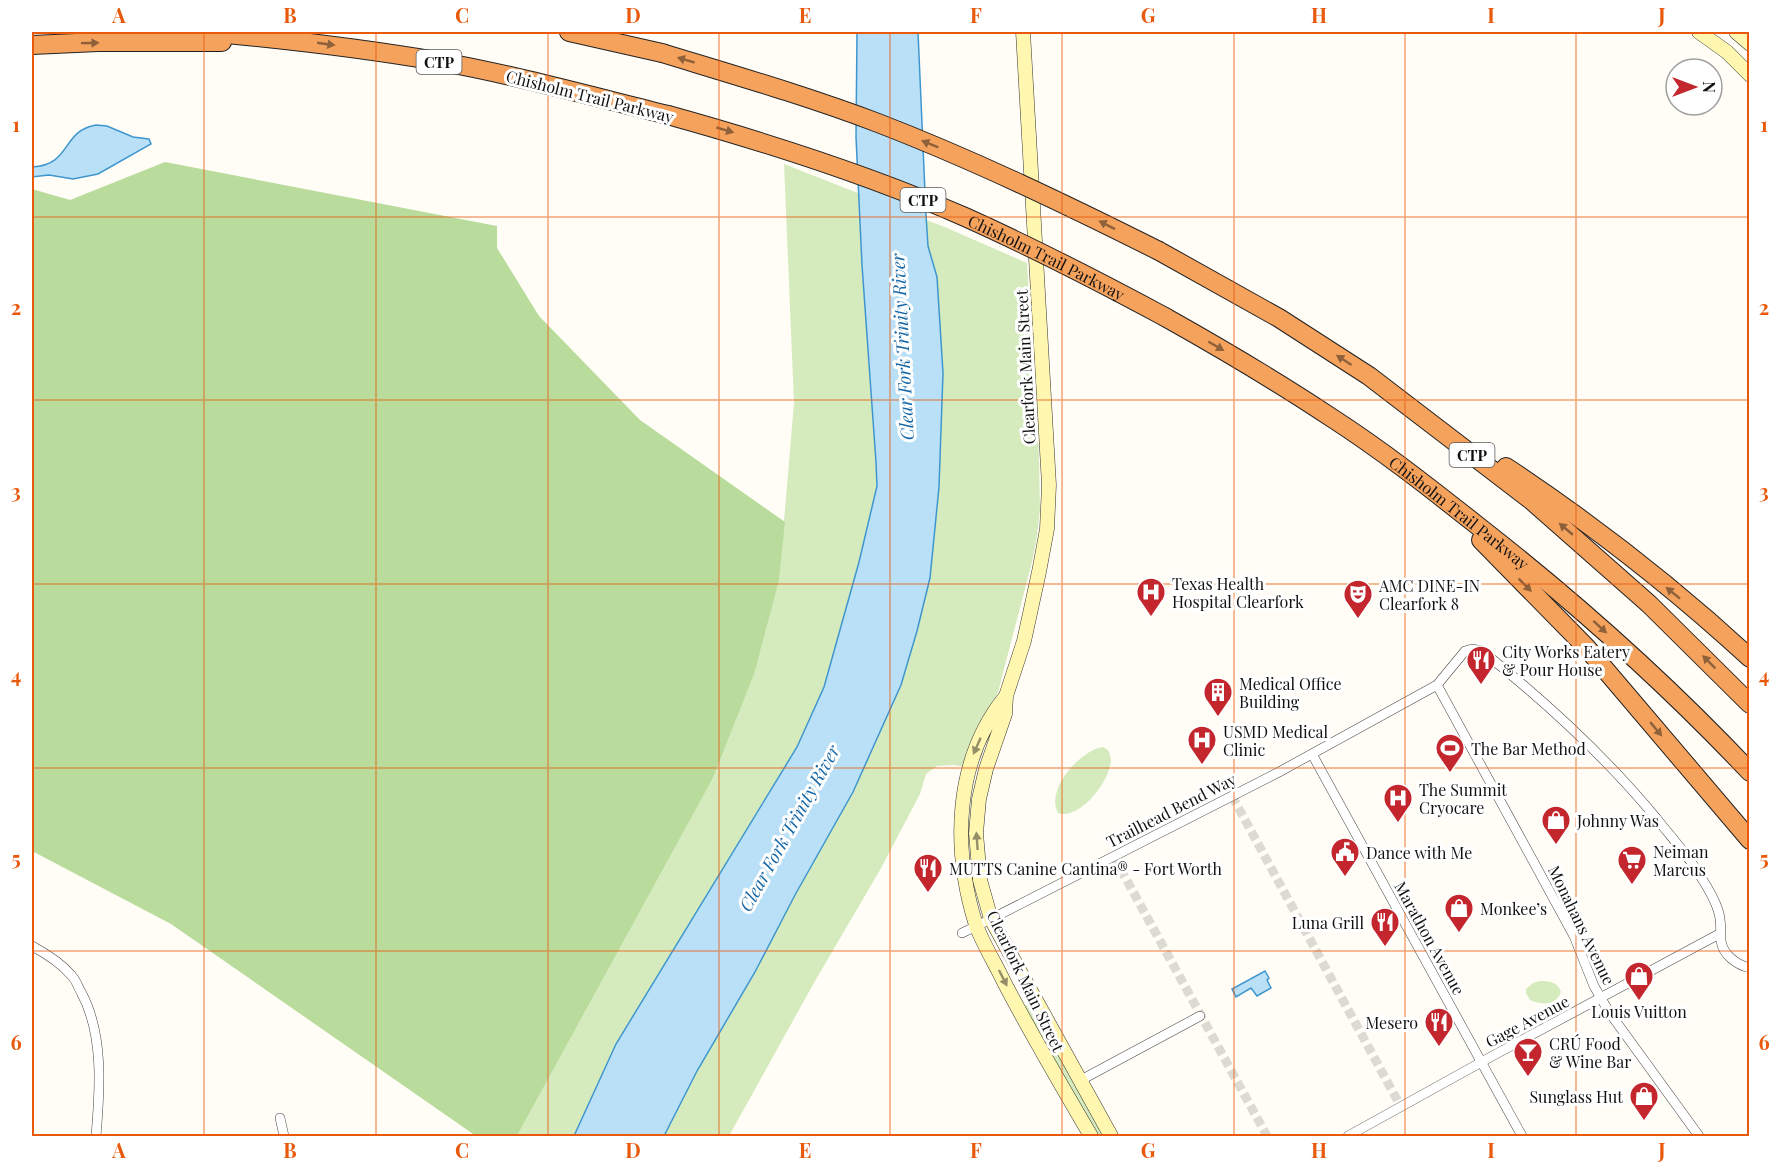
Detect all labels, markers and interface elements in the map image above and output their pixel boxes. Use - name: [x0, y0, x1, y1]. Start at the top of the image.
- text: A: [111, 1, 126, 28]
- text: B: [283, 1, 297, 28]
- text: C: [455, 1, 469, 28]
- text: D: [625, 1, 641, 28]
- text: E: [799, 1, 811, 28]
- text: F: [970, 1, 982, 28]
- text: G: [1141, 1, 1156, 28]
- text: H: [1311, 1, 1327, 28]
- text: I: [1487, 1, 1495, 28]
- text: J: [1657, 1, 1666, 28]
- one-way arrow: [80, 38, 99, 47]
- one-way arrow: [317, 40, 336, 49]
- road number: CTP: [416, 50, 462, 74]
- one-way arrow: [677, 55, 695, 64]
- north arrow: [1664, 57, 1724, 117]
- street label: Chisholm Trail Parkway: [504, 65, 676, 127]
- text: N: [1699, 81, 1720, 93]
- text: 1: [12, 110, 20, 137]
- text: 1: [1760, 110, 1768, 137]
- one-way arrow: [716, 126, 734, 135]
- one-way arrow: [920, 139, 938, 149]
- road number: CTP: [900, 188, 946, 212]
- street label: Chisholm Trail Parkway: [965, 209, 1129, 304]
- one-way arrow: [1099, 220, 1116, 229]
- water label: Clear Fork Trinity River: [885, 252, 919, 441]
- street label: Clearfork Main Street: [1010, 289, 1040, 445]
- text: 2: [11, 293, 21, 320]
- text: 2: [1759, 293, 1769, 320]
- one-way arrow: [1208, 341, 1225, 351]
- one-way arrow: [1337, 354, 1353, 366]
- road number: CTP: [1450, 443, 1494, 467]
- street label: Chisholm Trail Parkway: [1386, 451, 1534, 574]
- text: 3: [11, 477, 21, 504]
- text: 3: [1759, 477, 1769, 504]
- one-way arrow: [1558, 523, 1574, 536]
- place label: Texas Health Hospital Clearfork: [1172, 573, 1304, 612]
- place label: AMC DINE-IN Clearfork 8: [1378, 575, 1480, 614]
- hospital icon: Texas Health Hospital Clearfork: [1135, 576, 1167, 618]
- one-way arrow: [1518, 577, 1532, 591]
- theatre icon: AMC DINE-IN Clearfork 8: [1342, 578, 1374, 620]
- one-way arrow: [1665, 586, 1681, 599]
- one-way arrow: [1592, 620, 1607, 633]
- place label: City Works Eatery & Pour House: [1502, 641, 1630, 680]
- restaurant icon: City Works Eatery & Pour House: [1465, 644, 1497, 686]
- one-way arrow: [1701, 655, 1716, 669]
- text: 4: [11, 661, 21, 688]
- text: 4: [1759, 661, 1769, 688]
- place label: Medical Office Building: [1239, 673, 1342, 712]
- building icon: Medical Office Building: [1202, 676, 1234, 718]
- place label: USMD Medical Clinic: [1223, 721, 1329, 760]
- one-way arrow: [1649, 721, 1662, 736]
- hospital icon: USMD Medical Clinic: [1186, 724, 1218, 766]
- sports icon: The Bar Method: [1434, 732, 1466, 774]
- one-way arrow: [971, 737, 981, 755]
- place label: The Bar Method: [1471, 738, 1586, 759]
- water label: Clear Fork Trinity River: [733, 739, 845, 916]
- street label: Trailhead Bend Way: [1103, 768, 1239, 852]
- place label: The Summit Cryocare: [1419, 779, 1507, 818]
- hospital icon: The Summit Cryocare: [1382, 782, 1414, 824]
- shop icon: Johnny Was: [1540, 804, 1572, 846]
- place label: Johnny Was: [1576, 810, 1659, 831]
- one-way arrow: [972, 832, 982, 851]
- public building icon: Dance with Me: [1329, 836, 1361, 878]
- place label: Neiman Marcus: [1653, 841, 1709, 880]
- place label: Dance with Me: [1366, 842, 1472, 863]
- text: 5: [11, 844, 21, 871]
- supermarket icon: Neiman Marcus: [1616, 844, 1648, 886]
- text: 5: [1759, 844, 1769, 871]
- restaurant icon: MUTTS Canine Cantina® - Fort Worth: [912, 852, 944, 894]
- place label: MUTTS Canine Cantina® - Fort Worth: [949, 858, 1223, 879]
- street label: Monahans Avenue: [1544, 862, 1620, 988]
- street label: Marathon Avenue: [1390, 878, 1470, 998]
- shop icon: Monkee’s: [1443, 892, 1475, 934]
- place label: Monkee’s: [1480, 898, 1547, 919]
- restaurant icon: Luna Grill: [1369, 906, 1401, 948]
- street label: Clearfork Main Street: [983, 907, 1070, 1055]
- place label: Luna Grill: [1292, 912, 1364, 933]
- shop icon: Louis Vuitton: [1623, 960, 1655, 1002]
- one-way arrow: [998, 970, 1007, 987]
- street label: Gage Avenue: [1482, 990, 1572, 1052]
- place label: Louis Vuitton: [1591, 1001, 1687, 1022]
- restaurant icon: Mesero: [1423, 1006, 1455, 1048]
- place label: Mesero: [1365, 1012, 1418, 1033]
- text: 6: [10, 1028, 22, 1055]
- text: 6: [1758, 1028, 1770, 1055]
- place label: CRÚ Food & Wine Bar: [1549, 1033, 1631, 1072]
- bar icon: CRÚ Food & Wine Bar: [1512, 1036, 1544, 1078]
- shop icon: Sunglass Hut: [1628, 1080, 1660, 1122]
- place label: Sunglass Hut: [1529, 1086, 1623, 1107]
- text: A: [111, 1136, 126, 1163]
- text: B: [283, 1136, 297, 1163]
- text: C: [455, 1136, 469, 1163]
- text: D: [625, 1136, 641, 1163]
- text: E: [799, 1136, 811, 1163]
- text: F: [970, 1136, 982, 1163]
- text: G: [1141, 1136, 1156, 1163]
- text: H: [1311, 1136, 1327, 1163]
- text: I: [1487, 1136, 1495, 1163]
- text: J: [1657, 1136, 1666, 1163]

